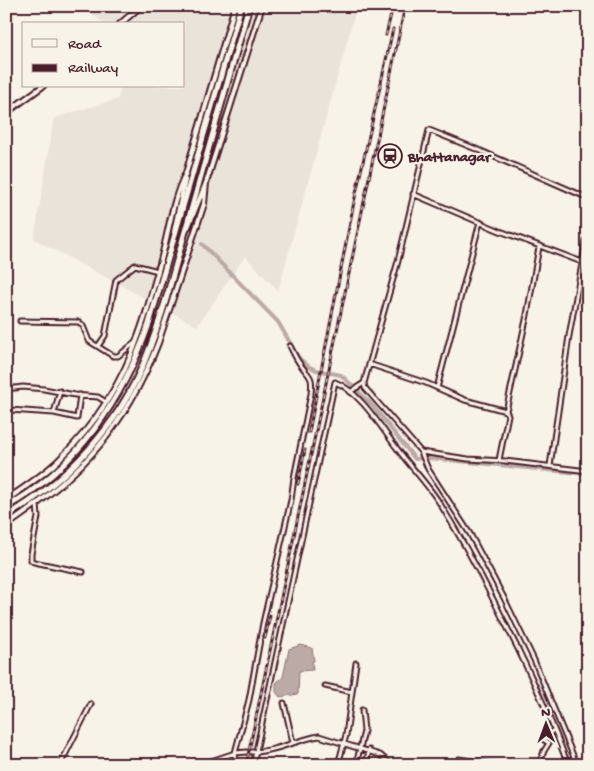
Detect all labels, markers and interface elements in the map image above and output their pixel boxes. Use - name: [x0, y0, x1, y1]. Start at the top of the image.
- legend: [22, 22, 185, 88]
- text: Road: [68, 36, 102, 54]
- text: Railway: [68, 60, 119, 78]
- station icon: Bhattanagar: [377, 143, 403, 169]
- place label: Bhattanagar: [407, 149, 492, 167]
- north arrow: [522, 698, 572, 748]
- text: N: [541, 705, 551, 722]

